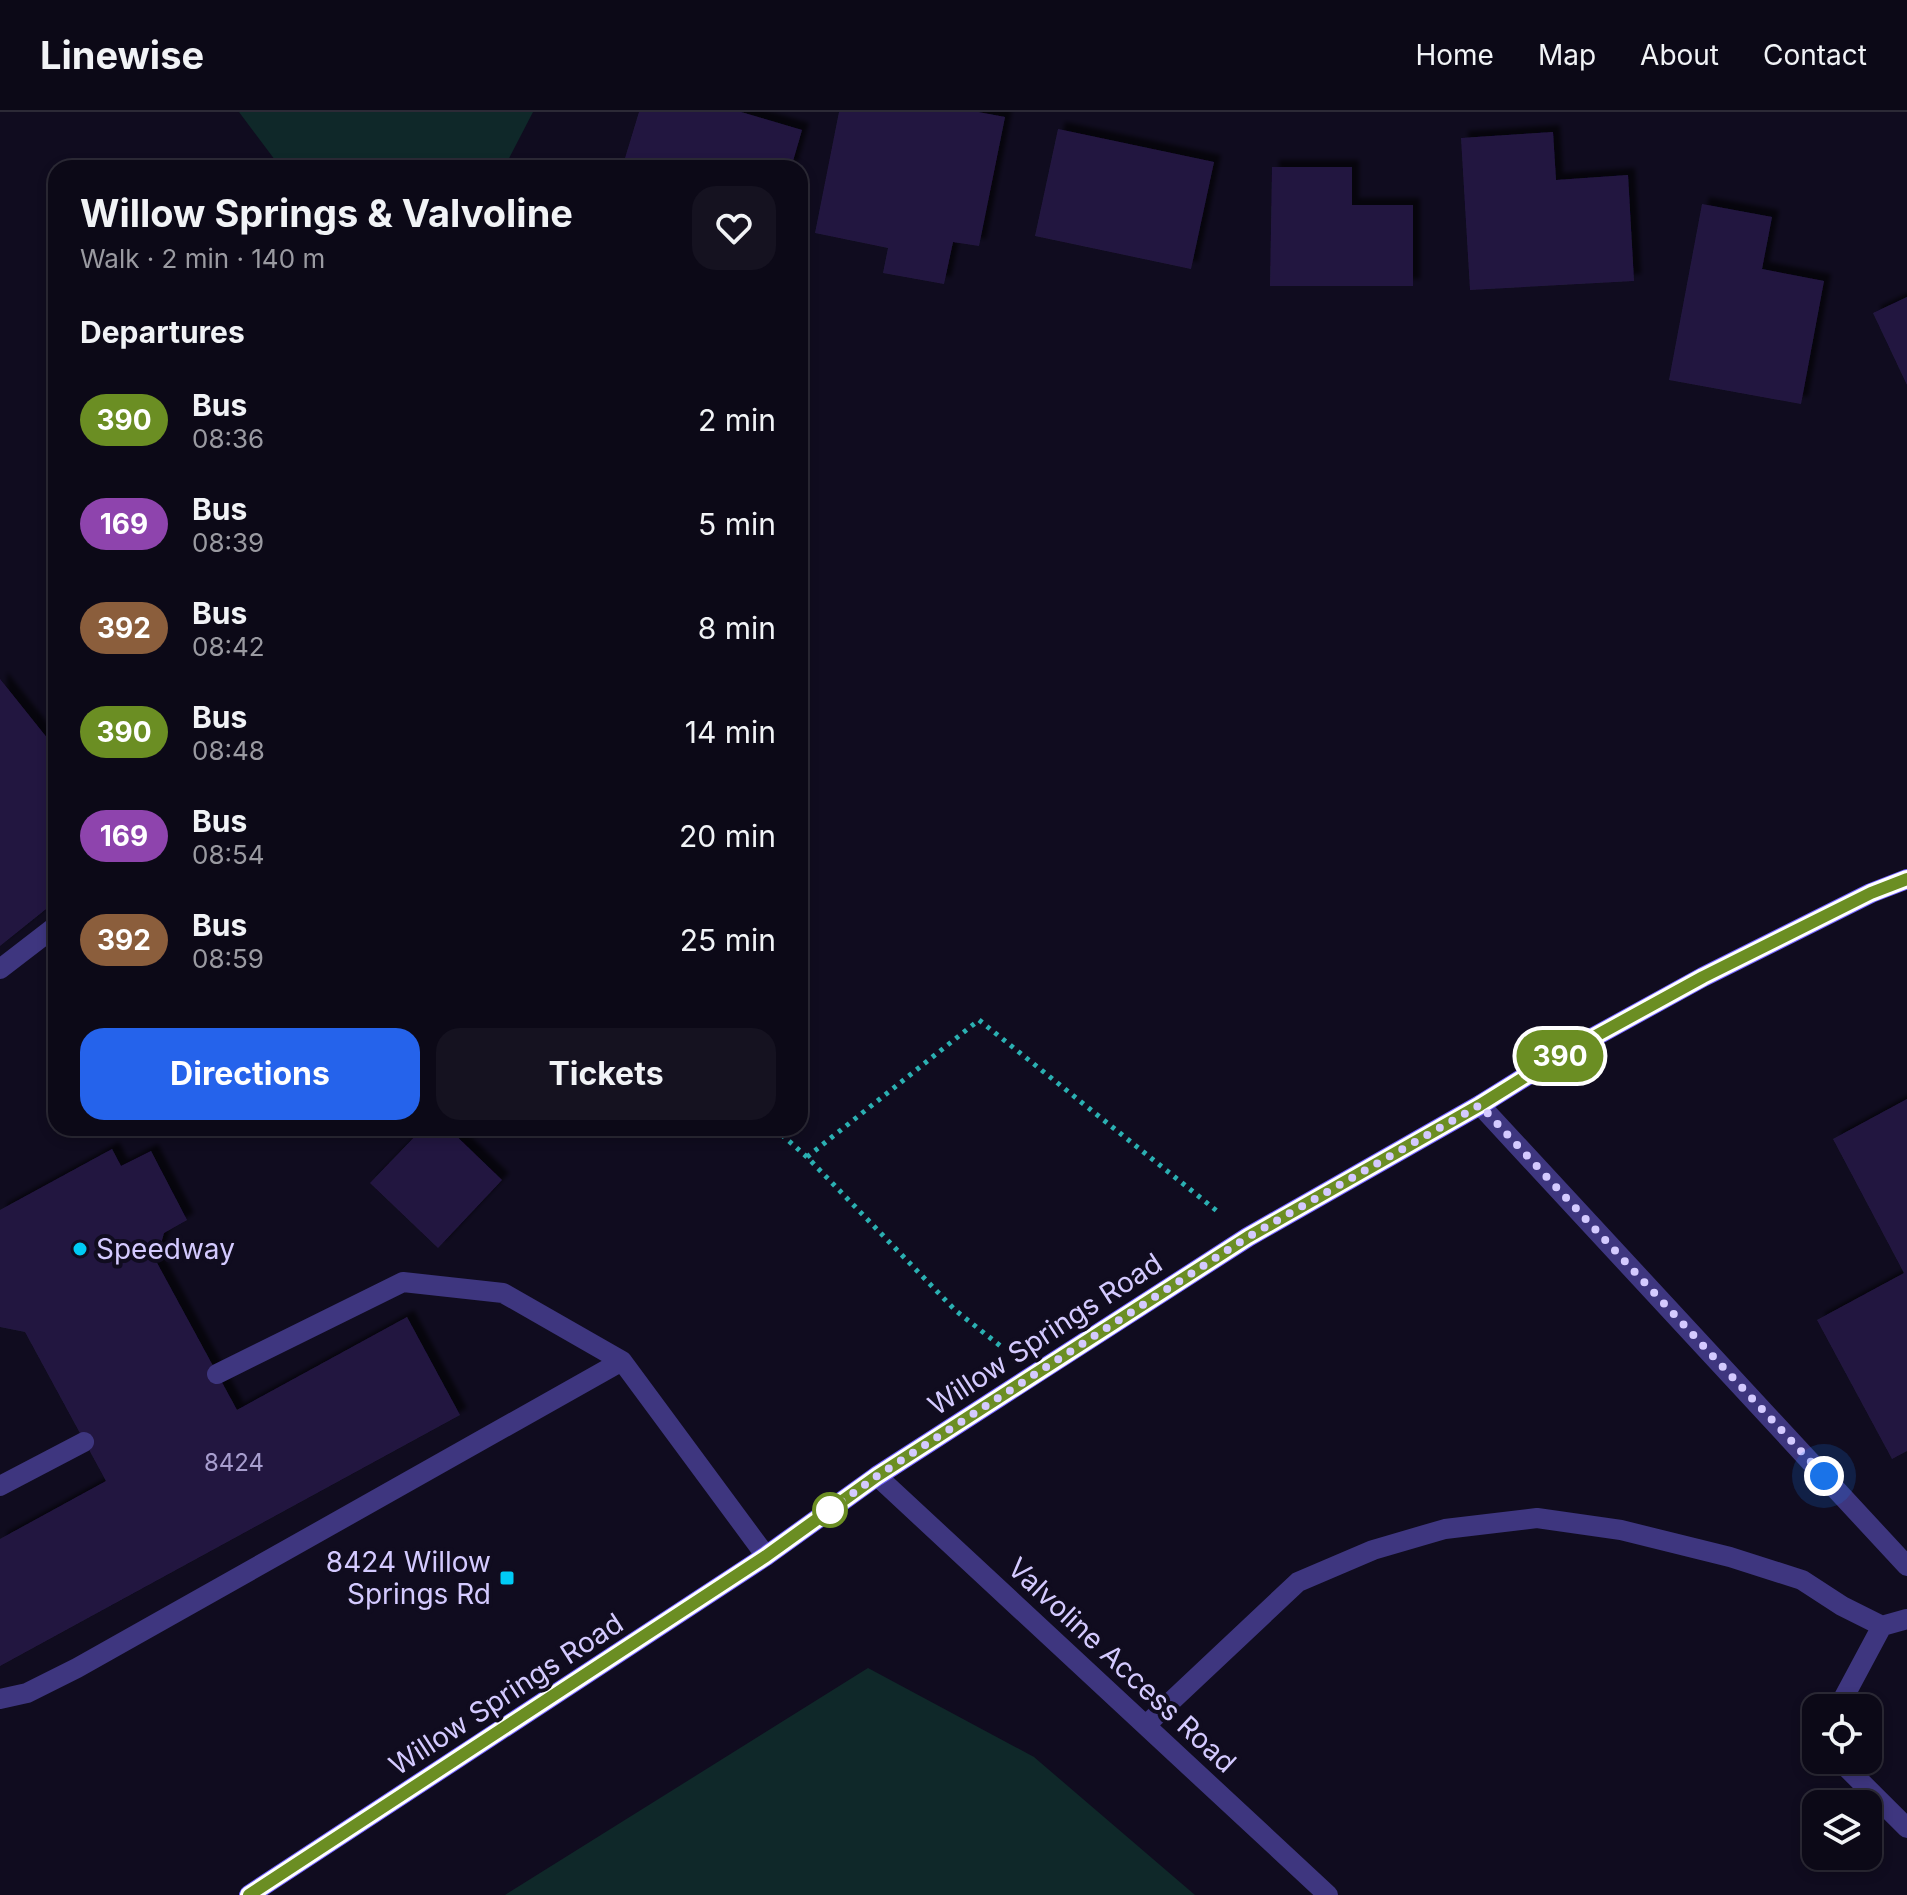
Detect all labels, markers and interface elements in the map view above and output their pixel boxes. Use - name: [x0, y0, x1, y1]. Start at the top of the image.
- text: Linewise: [40, 32, 204, 78]
- text: Home: [1415, 38, 1494, 72]
- text: Map: [1538, 38, 1596, 72]
- text: About: [1640, 38, 1719, 72]
- text: Contact: [1763, 38, 1867, 72]
- button: heart: [692, 186, 776, 270]
- text: Willow Springs & Valvoline: [80, 190, 573, 236]
- text: Walk · 2 min · 140 m: [80, 243, 325, 274]
- text: Departures: [80, 314, 245, 350]
- text: Bus: [192, 387, 247, 423]
- text: 2 min: [698, 402, 776, 438]
- text: 390: [96, 403, 152, 437]
- text: 08:36: [192, 423, 264, 454]
- text: Bus: [192, 491, 247, 527]
- text: 5 min: [698, 506, 776, 542]
- text: 169: [100, 507, 148, 541]
- text: 08:39: [192, 527, 264, 558]
- text: Bus: [192, 595, 247, 631]
- text: 8 min: [698, 610, 776, 646]
- text: 392: [97, 611, 151, 645]
- text: 08:42: [192, 631, 265, 662]
- text: Bus: [192, 699, 247, 735]
- text: 14 min: [685, 714, 776, 750]
- text: 390: [96, 715, 152, 749]
- text: 08:48: [192, 735, 265, 766]
- text: Bus: [192, 803, 247, 839]
- text: 20 min: [679, 818, 776, 854]
- text: 169: [100, 819, 148, 853]
- text: 08:54: [192, 839, 265, 870]
- text: Bus: [192, 907, 247, 943]
- text: 25 min: [680, 922, 776, 958]
- text: 392: [97, 923, 151, 957]
- text: 08:59: [192, 943, 264, 974]
- button: Directions: [80, 1028, 420, 1120]
- button: Tickets: [436, 1028, 776, 1120]
- line badge: 390: [1514, 1030, 1606, 1082]
- text: 390: [1532, 1039, 1588, 1073]
- place label: Speedway: [96, 1232, 235, 1266]
- marker: Speedway: [71, 1240, 89, 1258]
- street label: Willow Springs Road: [922, 1246, 1168, 1422]
- house number: 8424: [204, 1448, 264, 1477]
- your location: [1804, 1456, 1844, 1496]
- unlabelled marker: [813, 1493, 847, 1527]
- place label: 8424 Willow Springs Rd: [326, 1545, 491, 1611]
- street label: Valvoline Access Road: [1001, 1550, 1243, 1780]
- marker: 8424 Willow Springs Rd: [498, 1569, 516, 1587]
- street label: Willow Springs Road: [383, 1606, 629, 1782]
- map controls: [1802, 1694, 1882, 1870]
- button: locate: [1802, 1694, 1882, 1774]
- button: layers: [1802, 1790, 1882, 1870]

